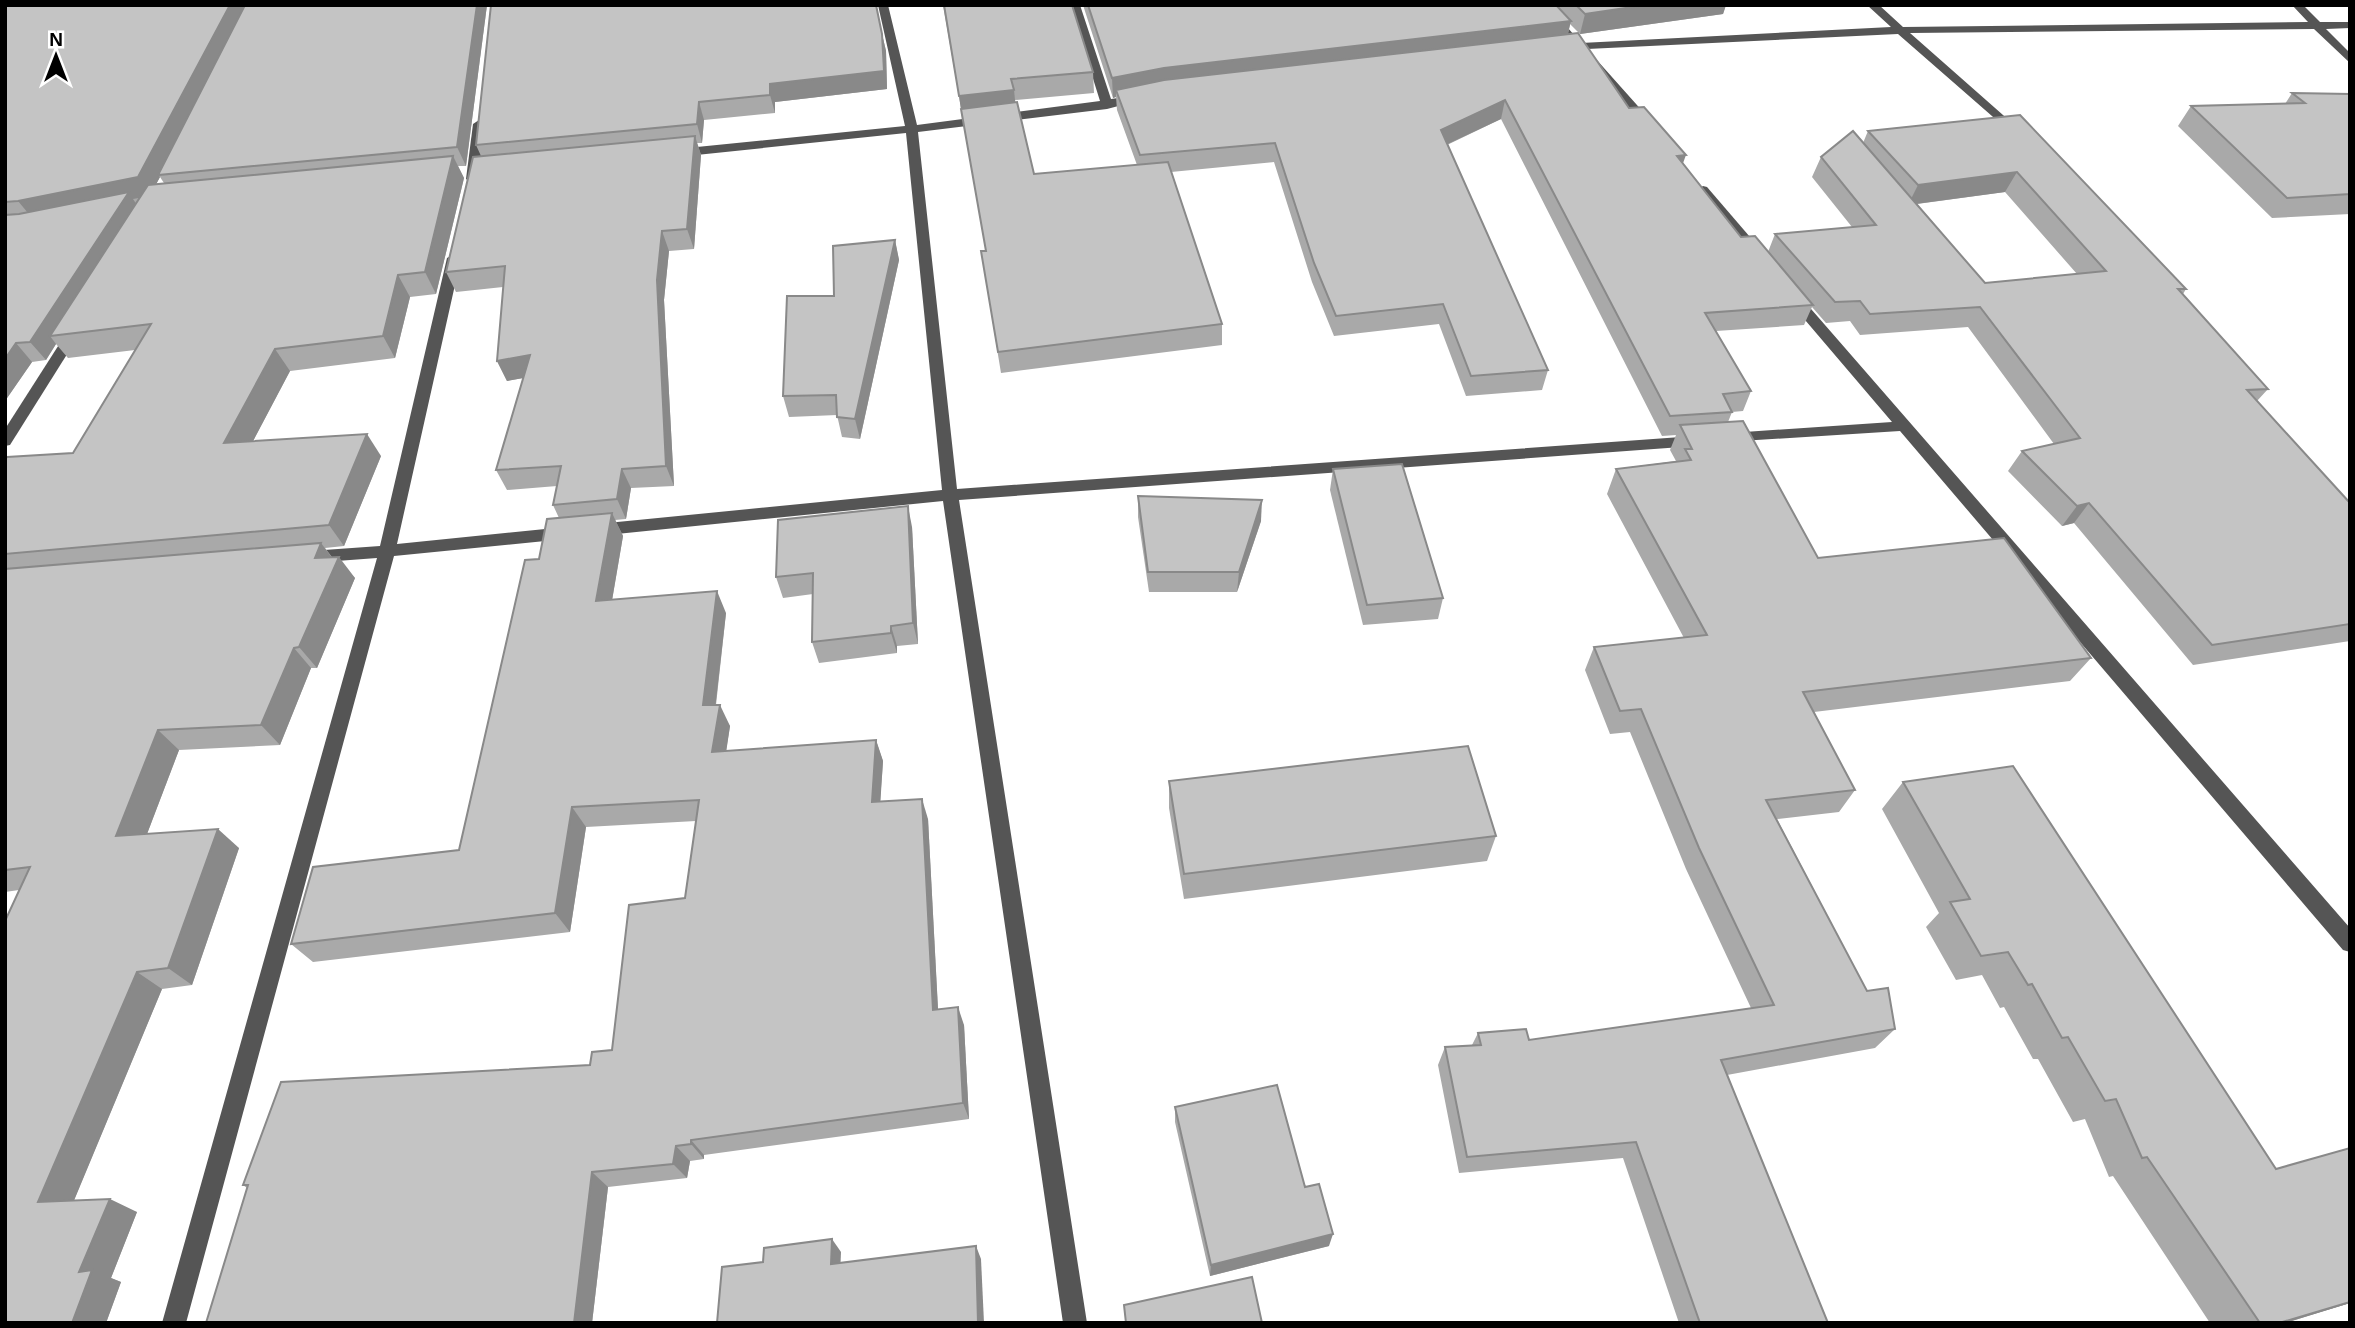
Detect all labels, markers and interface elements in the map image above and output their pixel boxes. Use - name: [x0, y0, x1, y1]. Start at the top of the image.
- north arrow: [21, 21, 91, 91]
- text: N: [49, 29, 63, 50]

